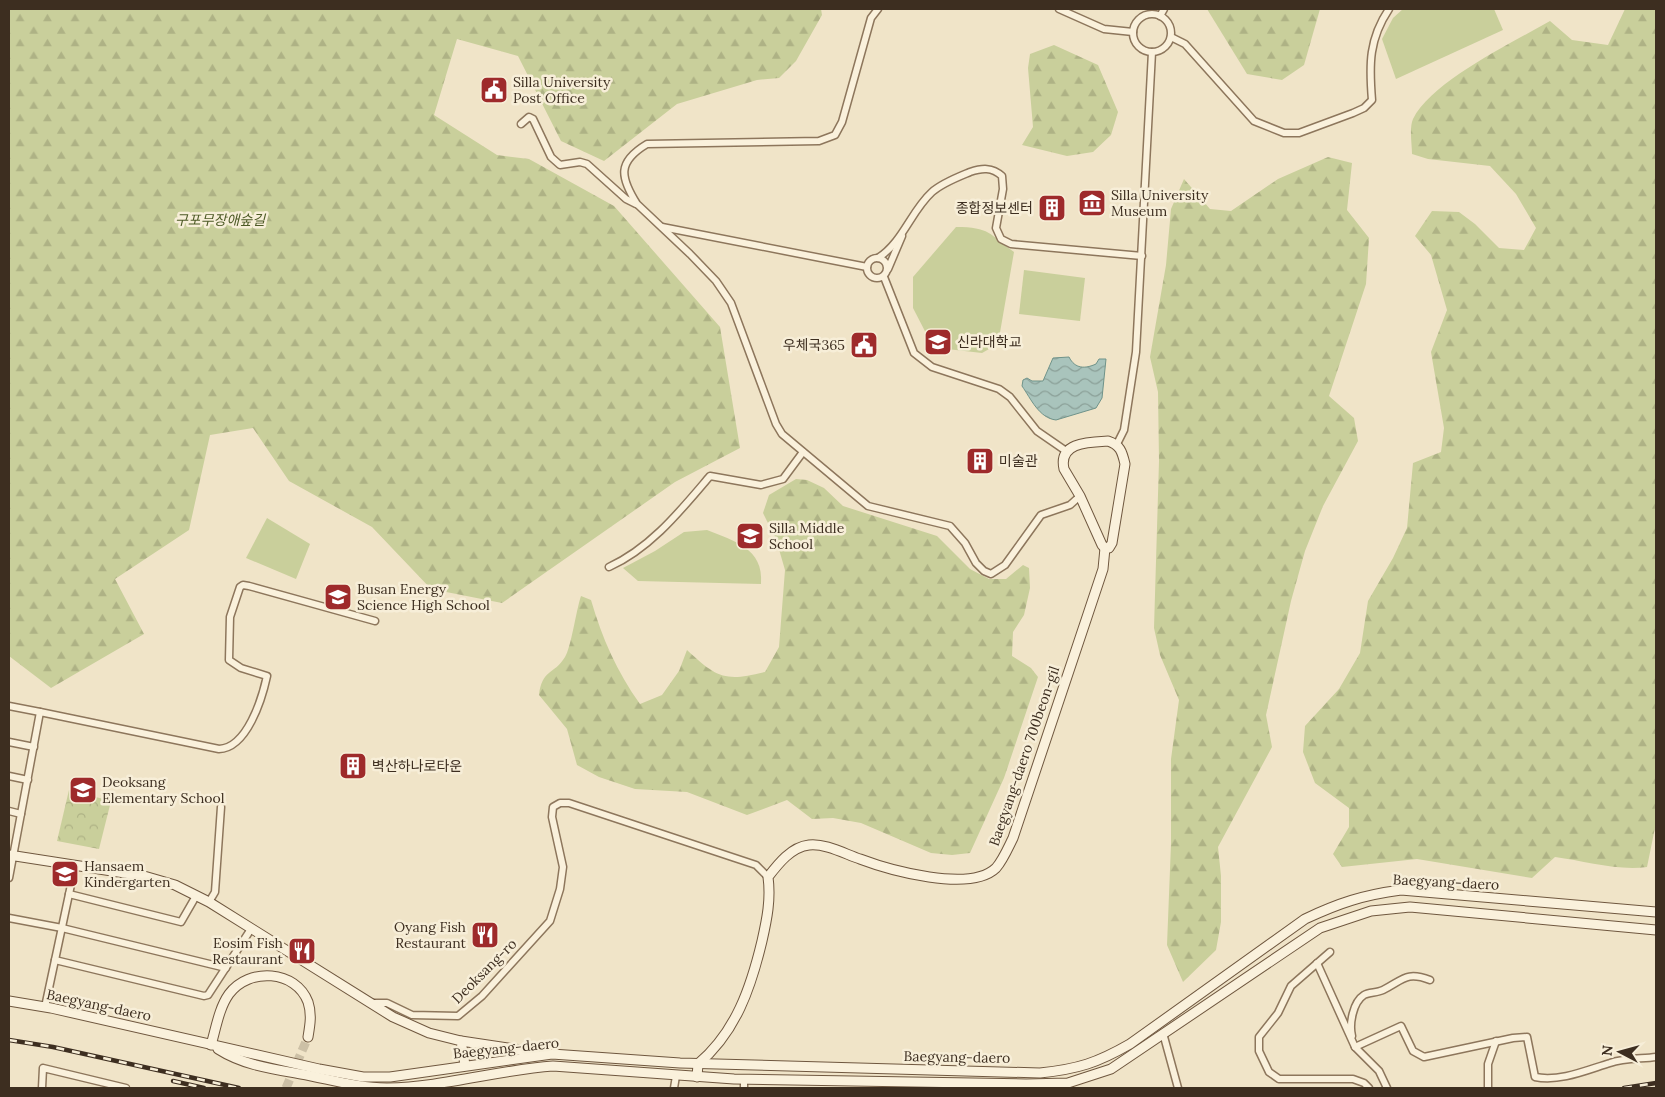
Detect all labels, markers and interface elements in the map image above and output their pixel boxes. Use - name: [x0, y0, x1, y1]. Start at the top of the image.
- place label: Silla University Post Office: [513, 73, 611, 107]
- public building icon: Silla University Post Office: [479, 75, 509, 105]
- place label: Silla University Museum: [1111, 186, 1209, 220]
- museum icon: Silla University Museum: [1077, 188, 1107, 218]
- building icon: 종합정보센터: [1037, 193, 1067, 223]
- place label: 종합정보센터: [956, 199, 1033, 217]
- park label: 구포무장애숲길: [175, 211, 266, 229]
- school or university icon: 신라대학교: [923, 327, 953, 357]
- public building icon: 우체국365: [849, 330, 879, 360]
- place label: 신라대학교: [957, 333, 1022, 351]
- place label: 우체국365: [783, 336, 845, 354]
- building icon: 미술관: [965, 446, 995, 476]
- place label: 미술관: [999, 452, 1038, 470]
- place label: Silla Middle School: [769, 519, 845, 553]
- school or university icon: Silla Middle School: [735, 521, 765, 551]
- place label: Busan Energy Science High School: [357, 580, 490, 614]
- school or university icon: Busan Energy Science High School: [323, 582, 353, 612]
- street label: Baegyang-daero 700beon-gil: [985, 663, 1063, 848]
- building icon: 벽산하나로타운: [338, 751, 368, 781]
- place label: 벽산하나로타운: [372, 757, 462, 775]
- place label: Deoksang Elementary School: [102, 773, 225, 807]
- school or university icon: Deoksang Elementary School: [68, 775, 98, 805]
- place label: Hansaem Kindergarten: [84, 857, 171, 891]
- school or university icon: Hansaem Kindergarten: [50, 859, 80, 889]
- street label: Baegyang-daero: [1392, 870, 1500, 894]
- place label: Oyang Fish Restaurant: [394, 918, 467, 952]
- restaurant icon: Oyang Fish Restaurant: [470, 920, 500, 950]
- place label: Eosim Fish Restaurant: [212, 934, 284, 968]
- street label: Deoksang-ro: [448, 935, 520, 1007]
- restaurant icon: Eosim Fish Restaurant: [287, 936, 317, 966]
- street label: Baegyang-daero: [45, 985, 153, 1025]
- north arrow: [1595, 1027, 1645, 1077]
- street label: Baegyang-daero: [452, 1033, 560, 1063]
- text: N: [1598, 1044, 1617, 1057]
- street label: Baegyang-daero: [904, 1047, 1010, 1067]

